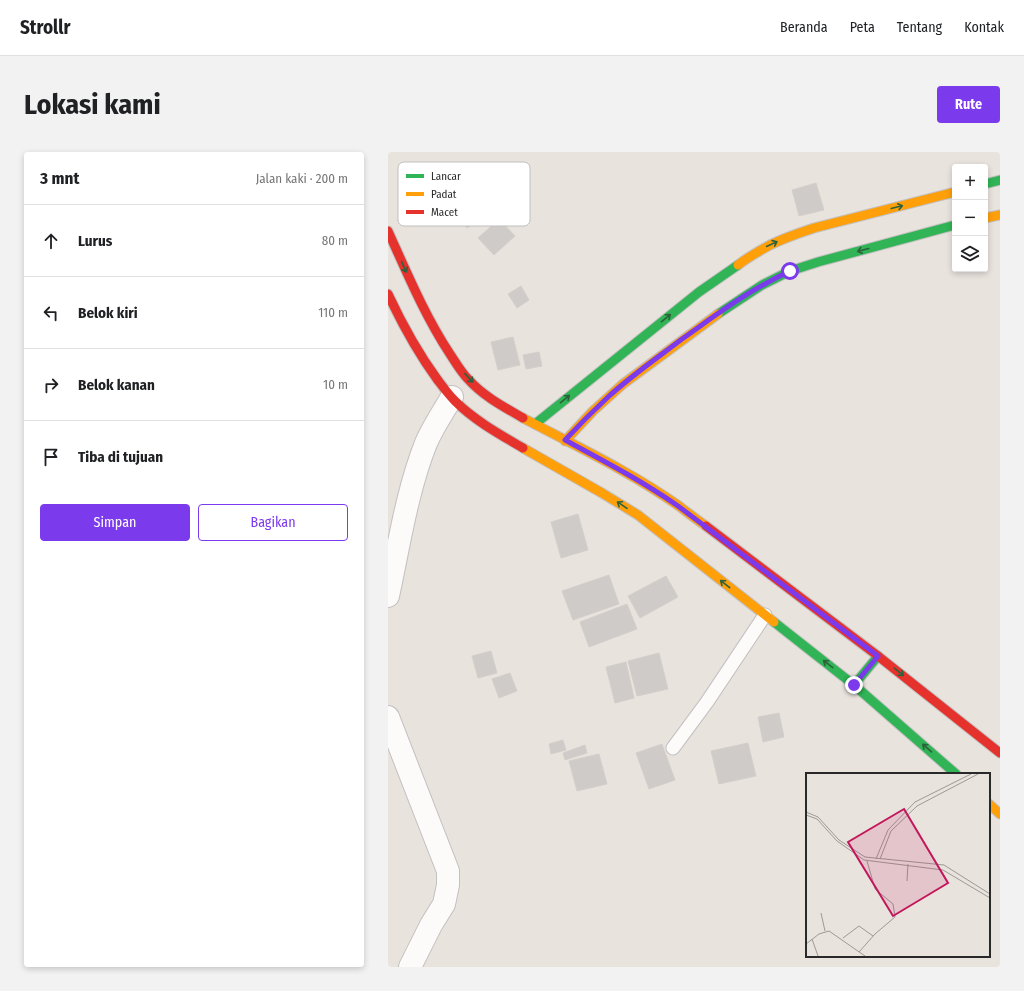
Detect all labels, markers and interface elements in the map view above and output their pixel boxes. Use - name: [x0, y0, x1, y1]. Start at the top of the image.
- text: Strollr: [20, 16, 70, 39]
- text: Beranda: [780, 19, 828, 36]
- text: Peta: [850, 19, 875, 36]
- text: Tentang: [897, 19, 942, 36]
- text: Kontak: [964, 19, 1004, 36]
- button: Rute: [937, 86, 1000, 123]
- text: Lokasi kami: [24, 88, 161, 121]
- legend: [398, 162, 530, 226]
- map controls: [952, 164, 988, 272]
- button: +: [952, 164, 988, 200]
- text: 3 mnt: [40, 168, 79, 189]
- text: Lancar: [431, 170, 461, 183]
- text: Jalan kaki · 200 m: [256, 171, 348, 186]
- text: Padat: [431, 188, 457, 201]
- button: −: [952, 200, 988, 236]
- one-way arrow: [890, 202, 903, 210]
- text: Macet: [431, 206, 458, 219]
- icon: ahead: [40, 230, 62, 252]
- text: Lurus: [78, 232, 112, 250]
- text: 80 m: [322, 233, 348, 248]
- button: layers: [952, 236, 988, 272]
- one-way arrow: [766, 240, 778, 247]
- one-way arrow: [857, 247, 870, 254]
- one-way arrow: [400, 260, 408, 272]
- route start: [781, 262, 799, 280]
- icon: left: [40, 302, 62, 324]
- text: Belok kiri: [78, 304, 138, 322]
- text: 110 m: [318, 305, 348, 320]
- one-way arrow: [661, 314, 672, 322]
- one-way arrow: [464, 373, 473, 383]
- icon: right: [40, 374, 62, 396]
- text: Belok kanan: [78, 376, 155, 394]
- text: 10 m: [323, 377, 348, 392]
- one-way arrow: [559, 395, 570, 404]
- icon: arrive: [40, 446, 62, 468]
- text: Tiba di tujuan: [78, 448, 163, 466]
- one-way arrow: [617, 501, 628, 509]
- button: Simpan: [40, 504, 190, 541]
- button: Bagikan: [198, 504, 348, 541]
- one-way arrow: [720, 579, 731, 588]
- one-way arrow: [822, 660, 833, 668]
- one-way arrow: [893, 668, 904, 677]
- route end: [845, 676, 863, 694]
- one-way arrow: [921, 744, 932, 753]
- inset map: [806, 773, 990, 957]

